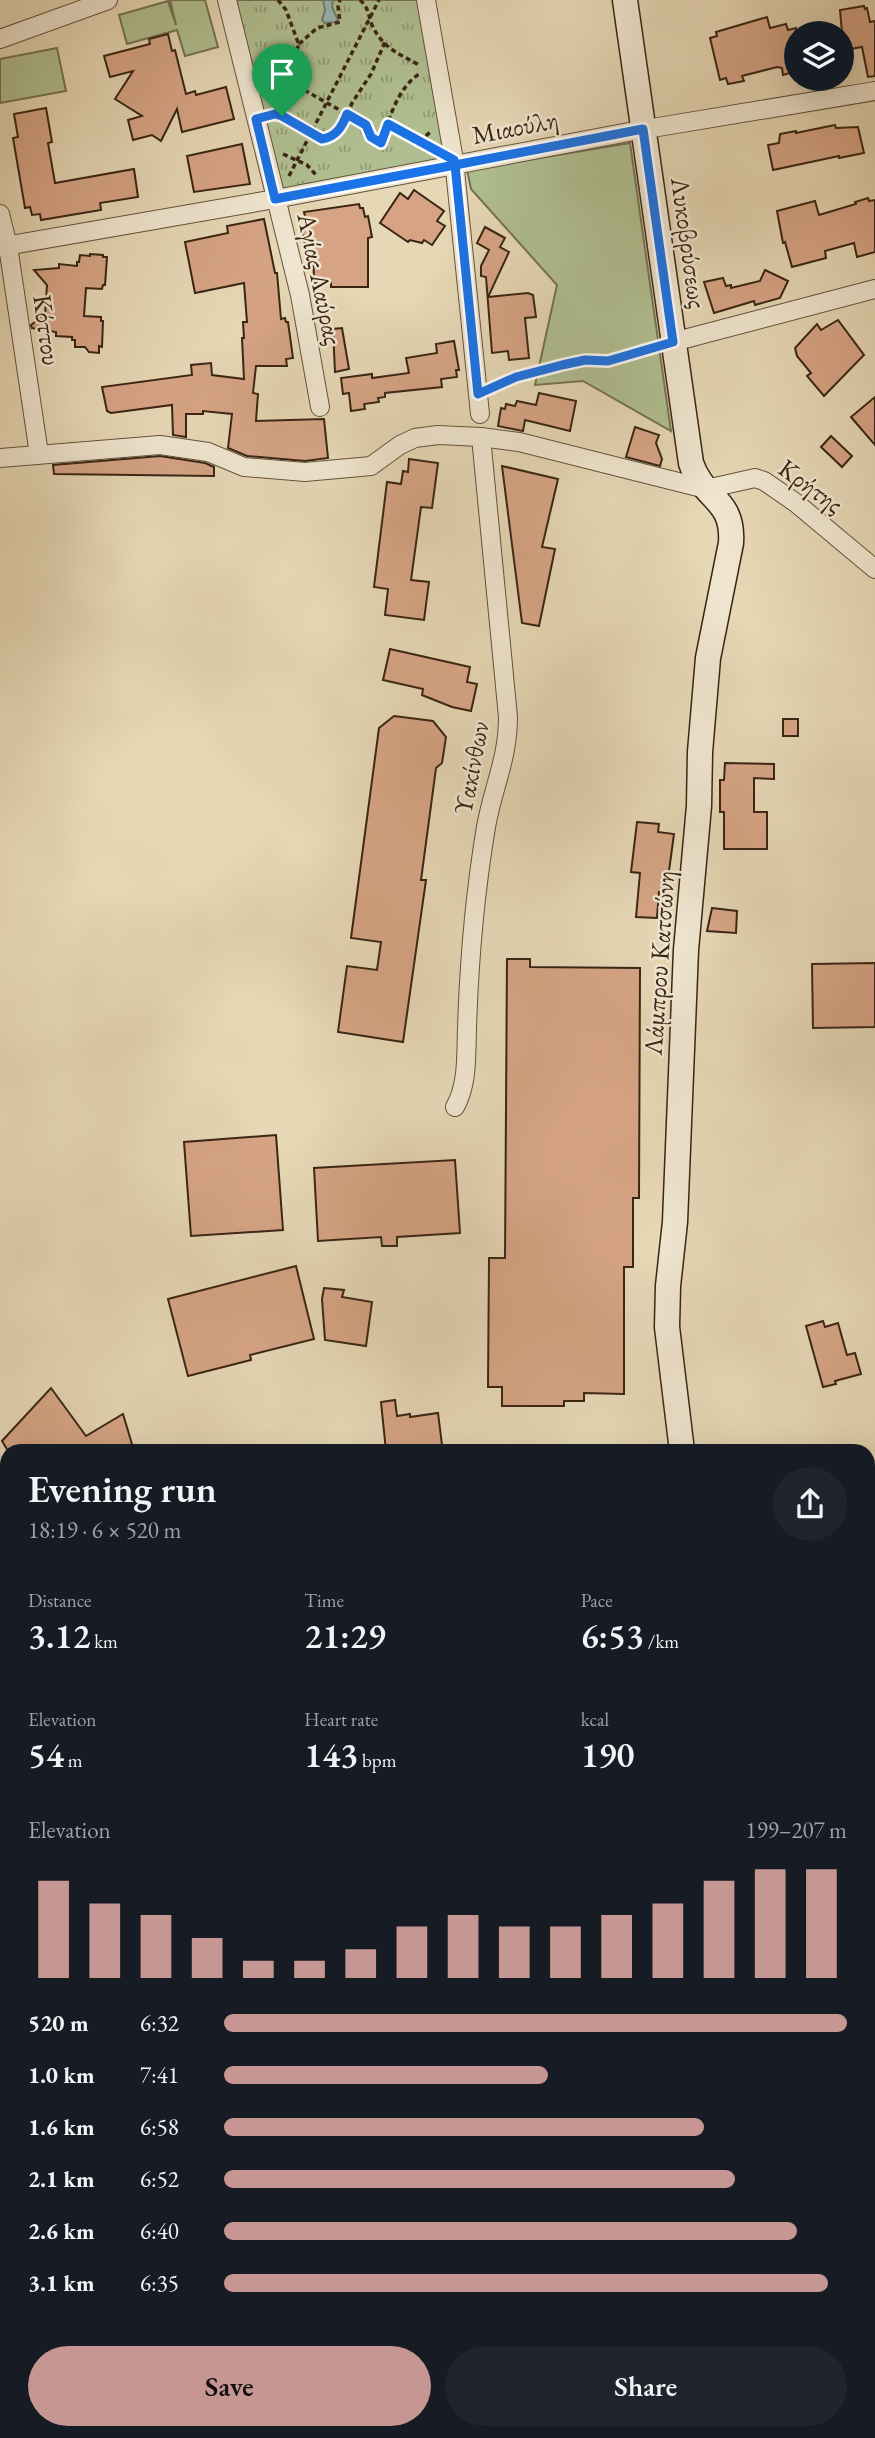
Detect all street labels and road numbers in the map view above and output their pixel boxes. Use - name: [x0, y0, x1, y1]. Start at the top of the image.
- street label: Μιαούλη: [469, 102, 561, 152]
- street label: Λυκοβρύσεως: [663, 174, 715, 311]
- street label: Αγίας Λαύρας: [289, 209, 351, 348]
- street label: Κόττου: [25, 292, 69, 368]
- street label: Κρήτης: [772, 451, 850, 521]
- street label: Υακίνθων: [445, 718, 497, 818]
- street label: Λάμπρου Κατσώνη: [636, 870, 682, 1057]

